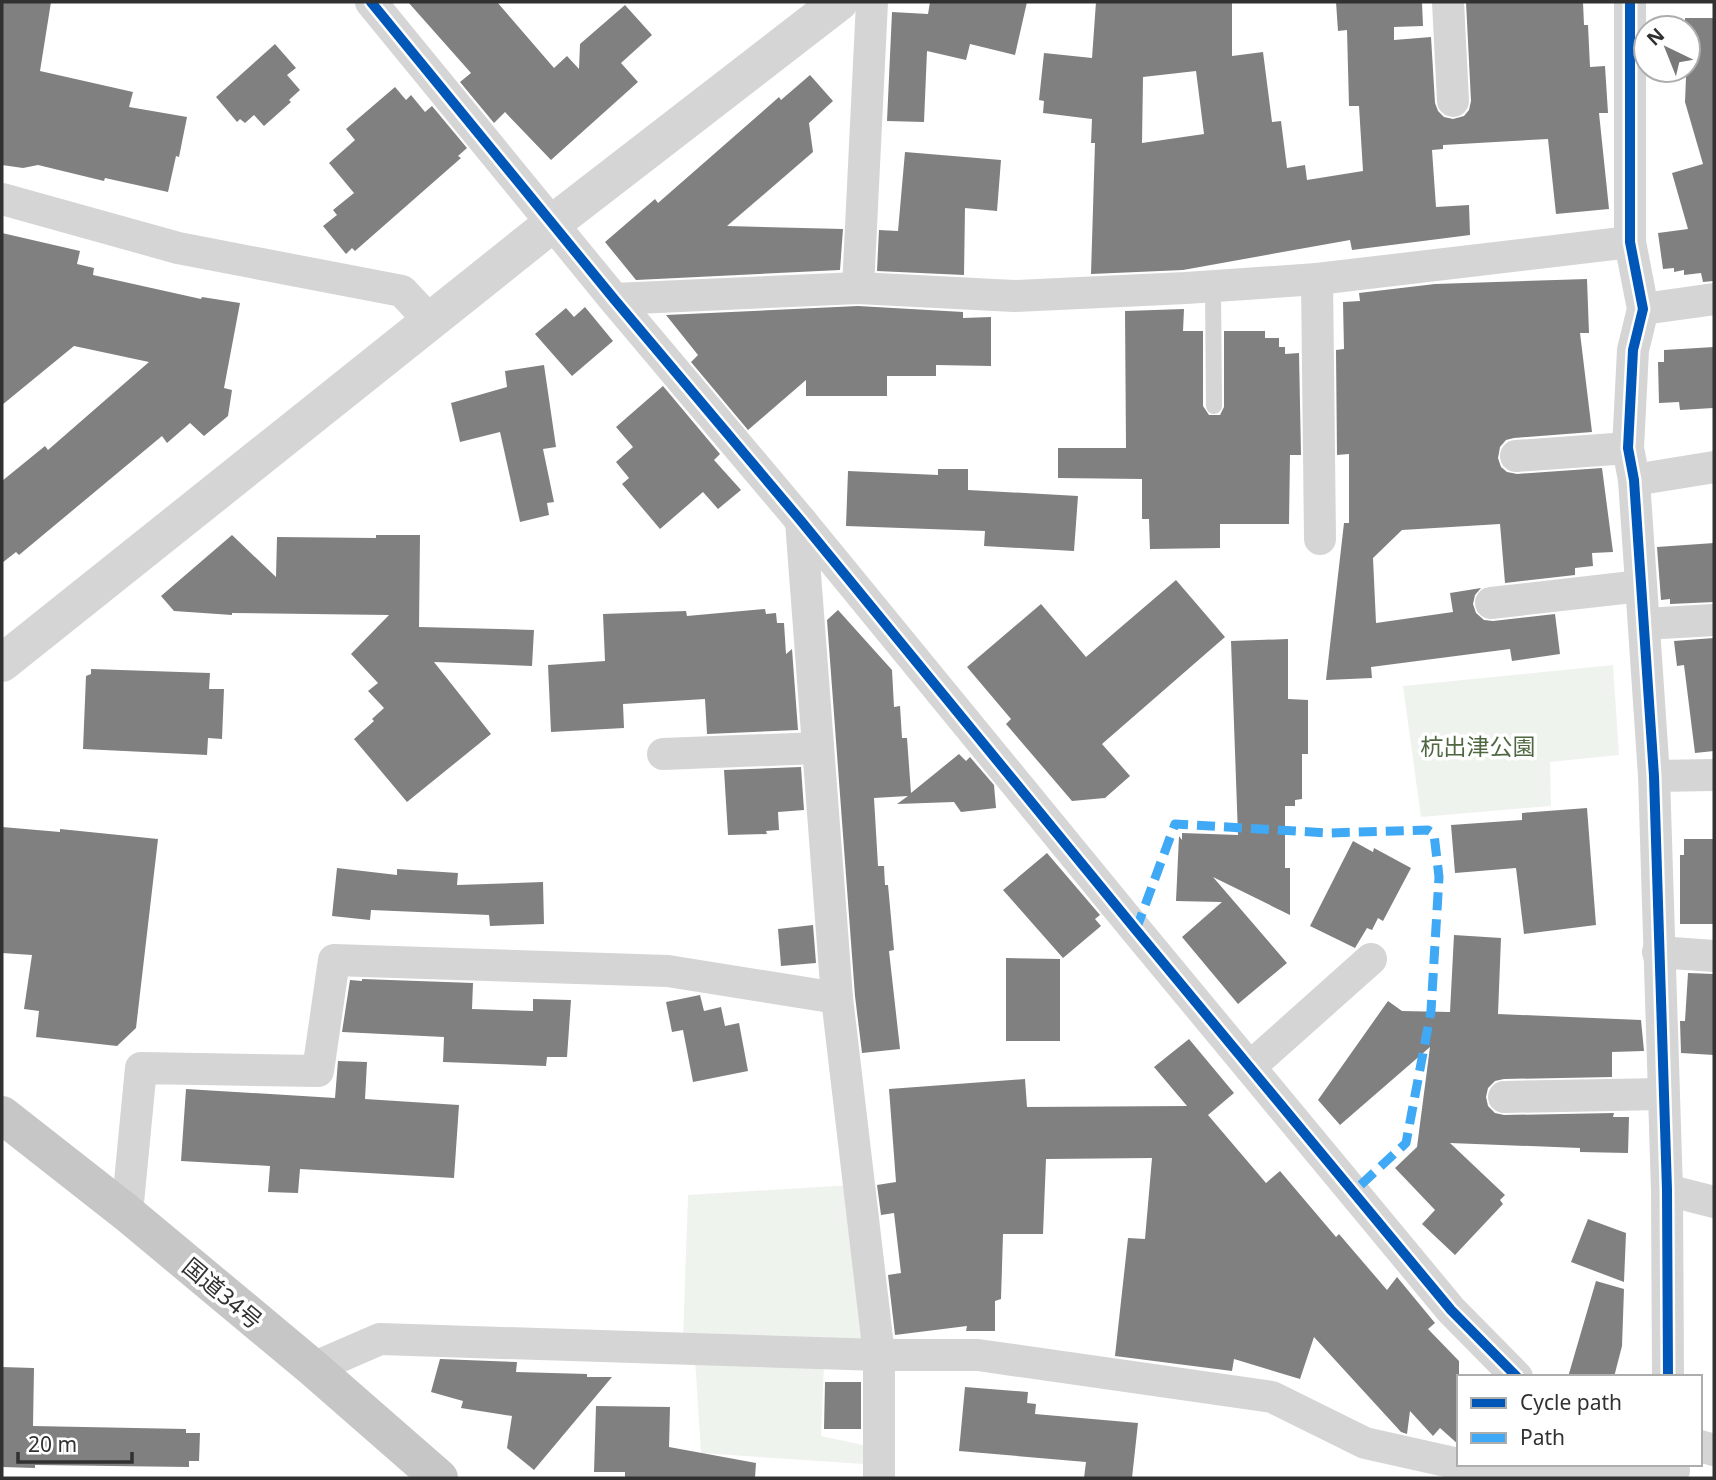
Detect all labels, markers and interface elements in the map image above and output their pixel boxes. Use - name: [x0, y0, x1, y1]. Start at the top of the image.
- north arrow: [1632, 14, 1702, 84]
- text: N: [1641, 22, 1670, 51]
- park label: 杭出津公園: [1421, 730, 1536, 762]
- street label: 国道34号: [176, 1250, 270, 1336]
- legend: [1457, 1375, 1702, 1466]
- text: Cycle path: [1520, 1388, 1622, 1416]
- scale bar: [18, 1420, 131, 1464]
- text: Path: [1520, 1423, 1565, 1451]
- text: 20 m: [28, 1430, 77, 1458]

